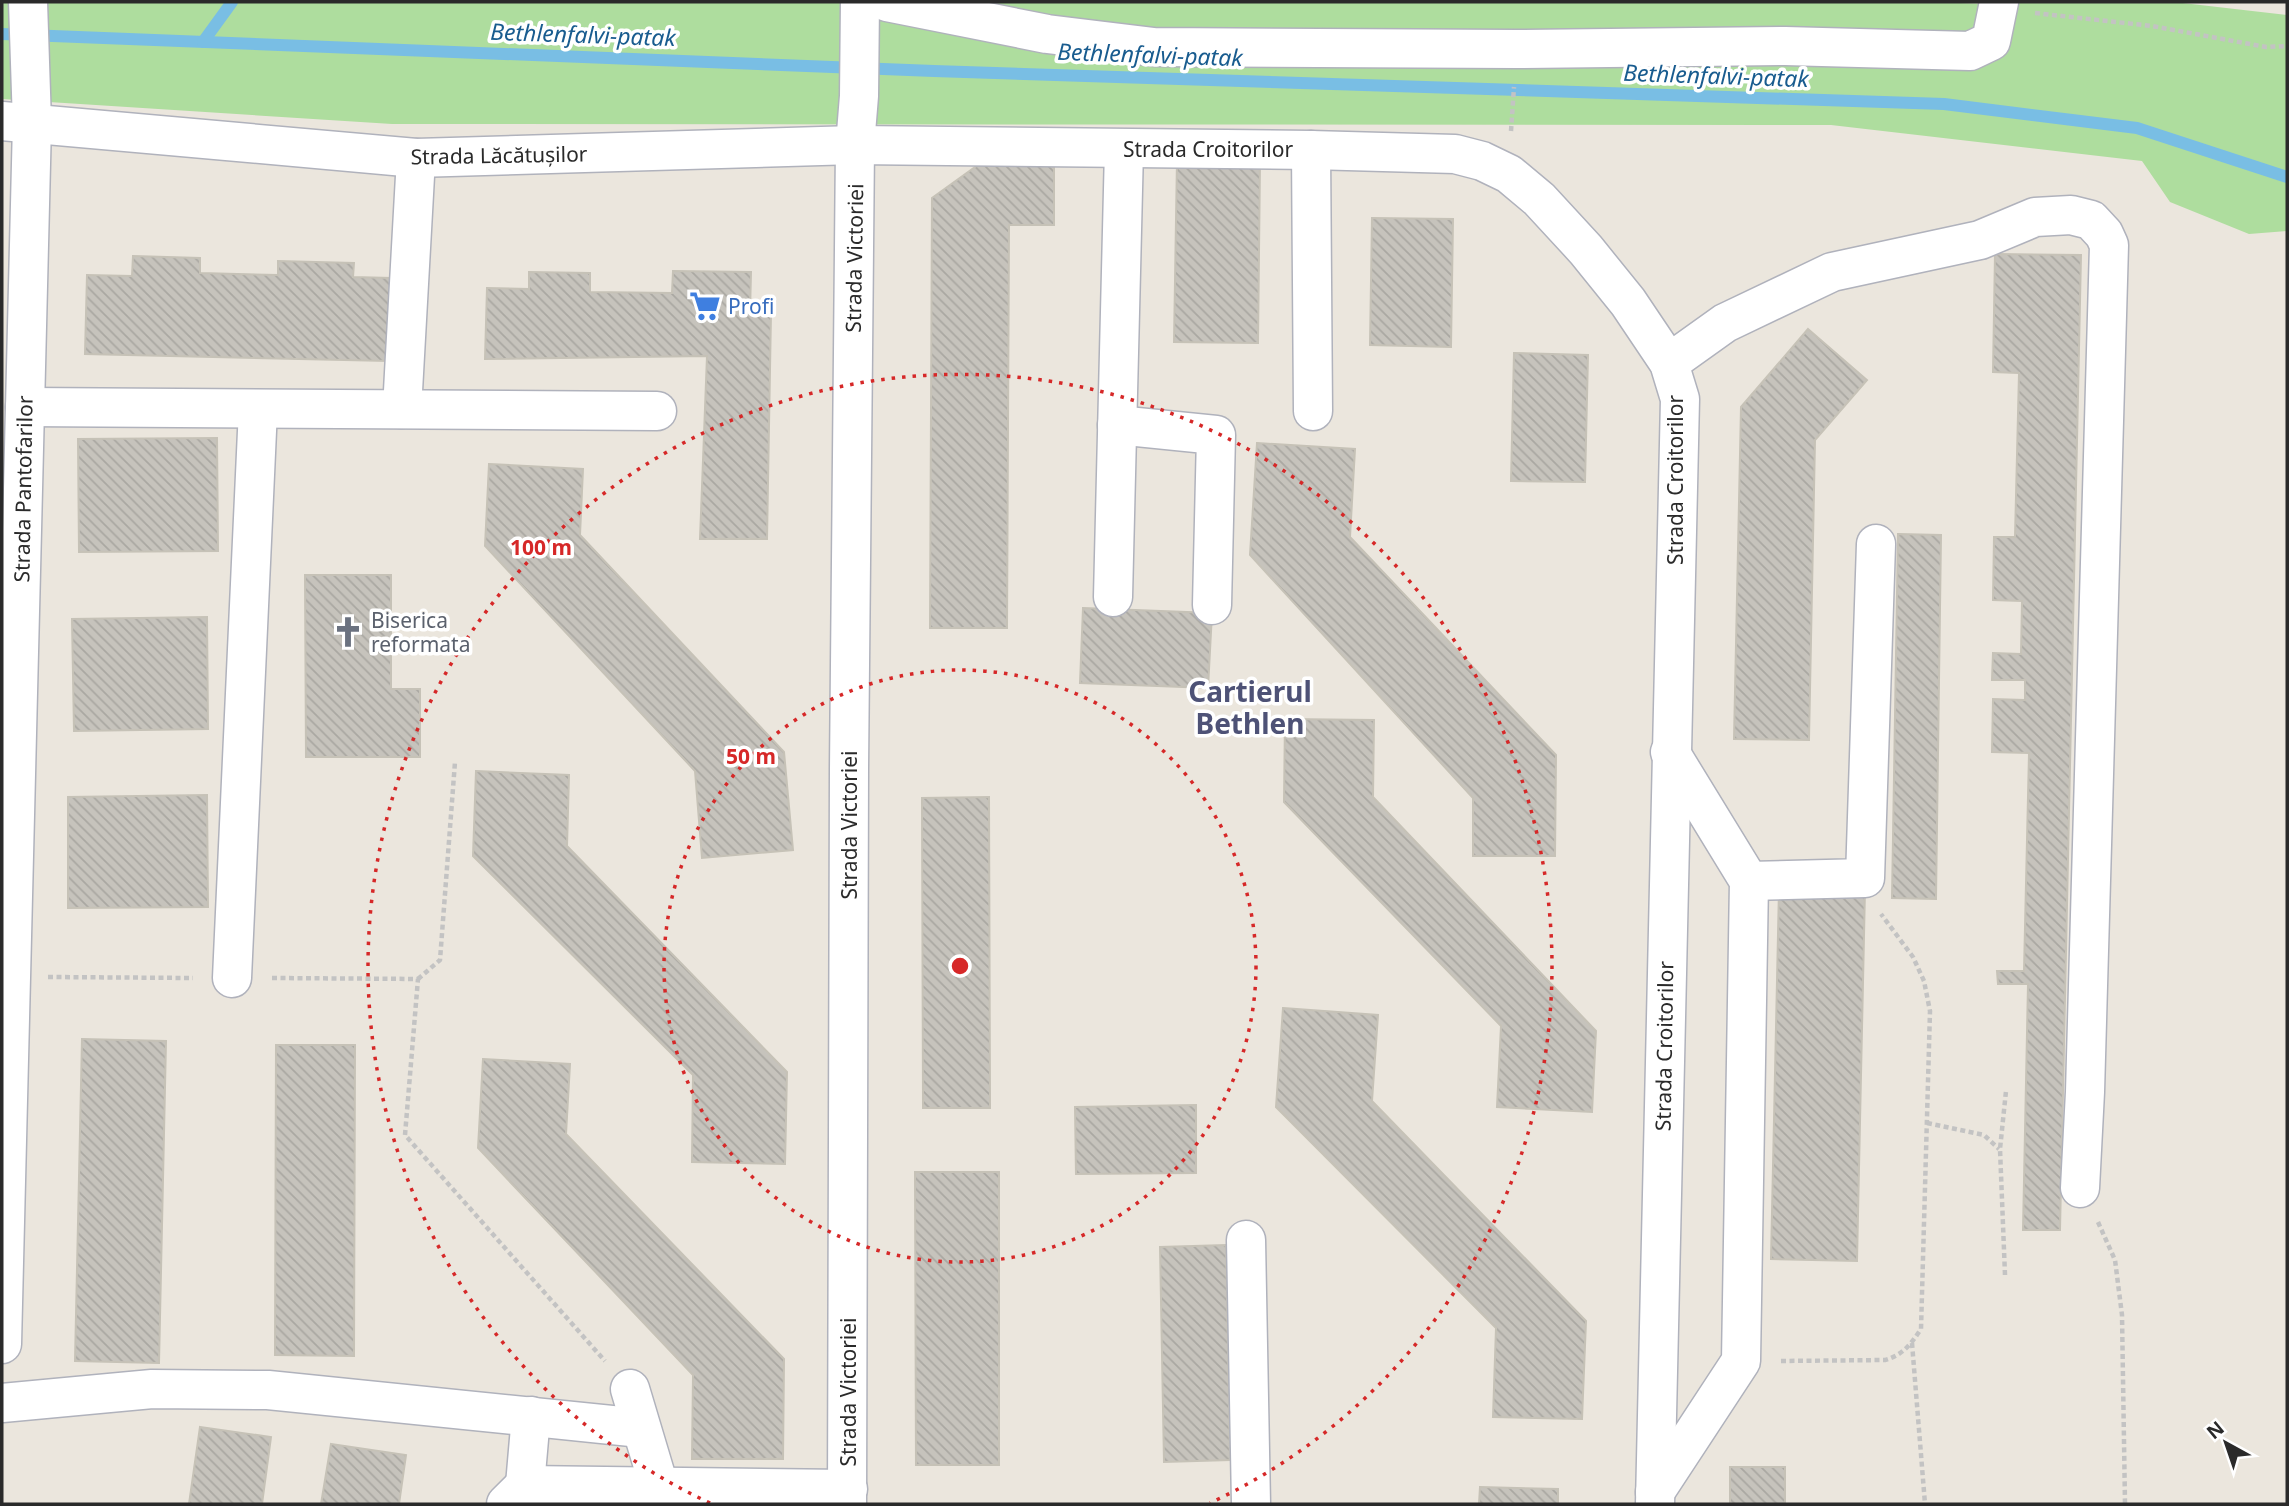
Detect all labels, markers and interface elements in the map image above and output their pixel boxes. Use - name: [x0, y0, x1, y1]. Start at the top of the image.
- water label: Bethlenfalvi-patak: [490, 15, 678, 53]
- water label: Bethlenfalvi-patak: [1057, 35, 1245, 73]
- water label: Bethlenfalvi-patak: [1623, 56, 1811, 94]
- street label: Strada Croitorilor: [1123, 135, 1293, 163]
- street label: Strada Lăcătușilor: [410, 139, 588, 171]
- street label: Strada Victoriei: [839, 183, 869, 333]
- supermarket icon: Profi: [688, 289, 722, 323]
- place label: Profi: [728, 292, 774, 320]
- street label: Strada Pantofarilor: [7, 395, 39, 583]
- street label: Strada Croitorilor: [1661, 395, 1689, 565]
- text: 100 m: [510, 533, 572, 561]
- place label: Biserica reformata: [371, 606, 470, 658]
- church icon: Biserica reformata: [331, 615, 365, 649]
- district label: Cartierul Bethlen: [1188, 672, 1312, 742]
- text: 50 m: [726, 742, 776, 770]
- street label: Strada Victoriei: [835, 750, 863, 900]
- centre of rings: [948, 954, 972, 978]
- street label: Strada Croitorilor: [1649, 960, 1679, 1131]
- street label: Strada Victoriei: [834, 1317, 862, 1467]
- north arrow: [2191, 1408, 2261, 1478]
- text: N: [2201, 1415, 2229, 1445]

